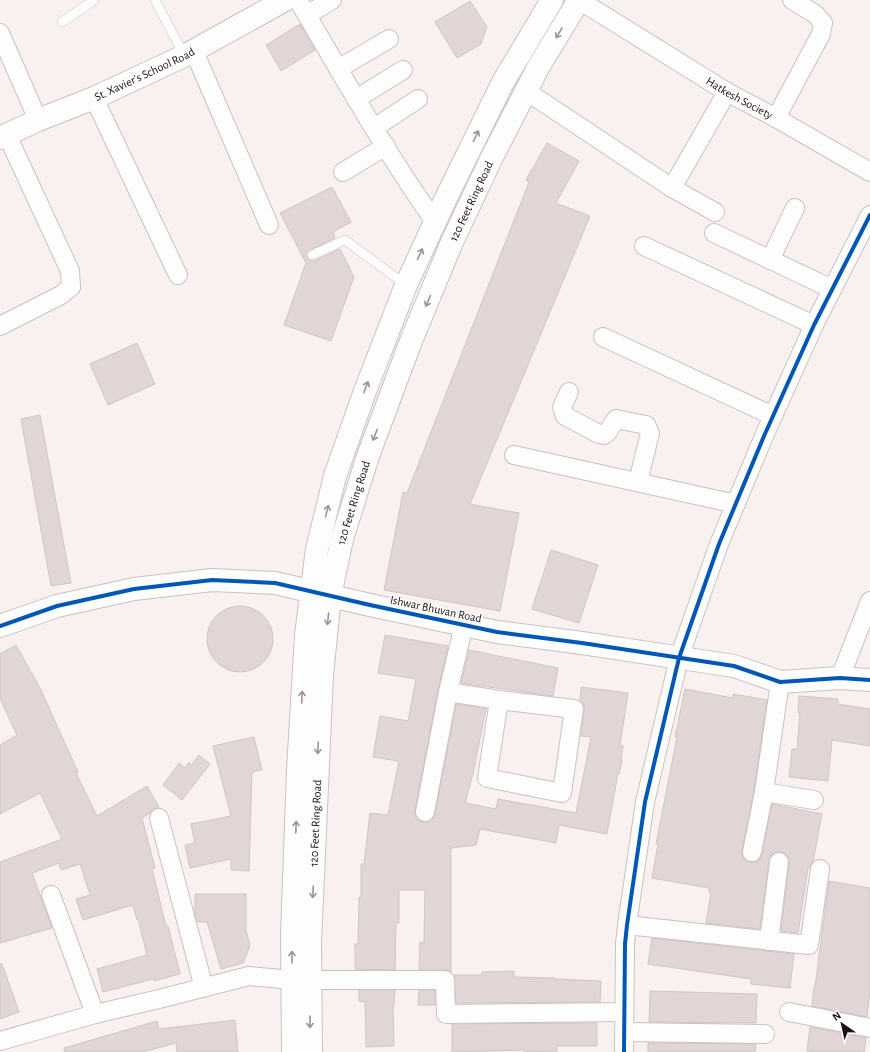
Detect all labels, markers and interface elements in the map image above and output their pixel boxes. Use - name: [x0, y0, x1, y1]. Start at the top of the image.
- one-way arrow: [554, 27, 562, 39]
- street label: St. Xavier's School Road: [92, 45, 197, 103]
- street label: Hatkesh Society: [704, 75, 775, 122]
- one-way arrow: [473, 131, 480, 143]
- street label: 120 Feet Ring Road: [447, 159, 495, 243]
- one-way arrow: [417, 248, 424, 260]
- one-way arrow: [423, 294, 431, 306]
- one-way arrow: [363, 381, 371, 393]
- one-way arrow: [371, 428, 379, 440]
- street label: 120 Feet Ring Road: [335, 459, 372, 546]
- one-way arrow: [323, 504, 331, 517]
- street label: Ishwar Bhuvan Road: [389, 593, 483, 625]
- one-way arrow: [324, 612, 332, 625]
- one-way arrow: [298, 691, 306, 704]
- one-way arrow: [315, 741, 322, 754]
- street label: 120 Feet Ring Road: [307, 779, 323, 867]
- one-way arrow: [292, 821, 300, 834]
- one-way arrow: [309, 885, 316, 898]
- one-way arrow: [288, 951, 296, 964]
- north arrow: [822, 1004, 862, 1044]
- text: N: [830, 1009, 843, 1023]
- one-way arrow: [306, 1015, 314, 1028]

